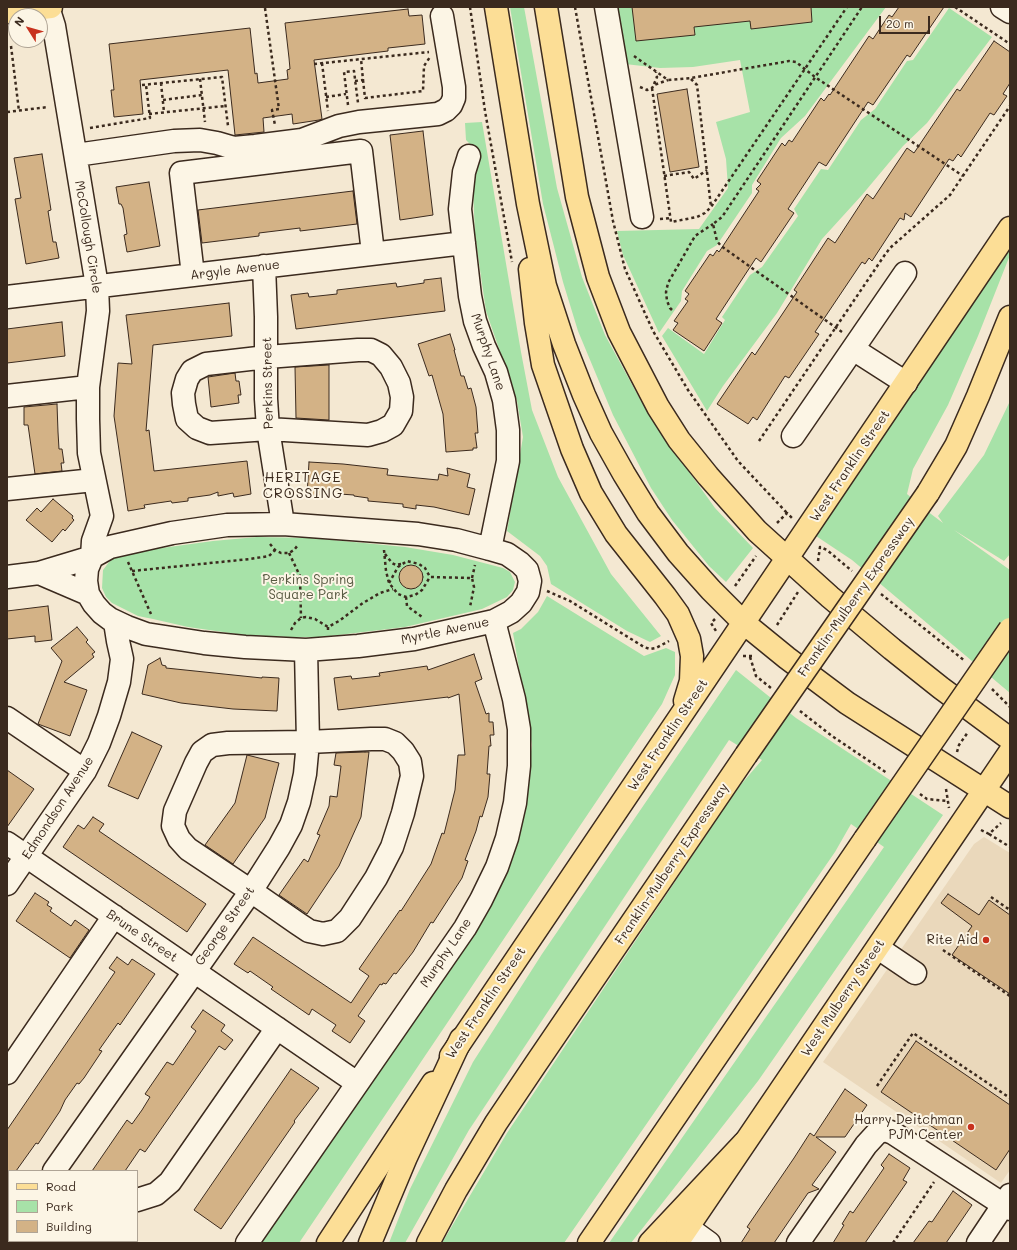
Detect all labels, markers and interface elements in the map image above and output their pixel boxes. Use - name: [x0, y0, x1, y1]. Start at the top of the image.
- north arrow: [8, 8, 48, 48]
- scale bar: [881, 8, 932, 34]
- text: N: [10, 13, 27, 29]
- text: 20 m: [886, 15, 914, 31]
- street label: McCollough Circle: [71, 179, 105, 295]
- street label: Argyle Avenue: [189, 257, 281, 283]
- street label: Murphy Lane: [468, 311, 508, 393]
- street label: Perkins Street: [259, 337, 277, 429]
- street label: West Franklin Street: [807, 407, 893, 525]
- district label: HERITAGE CROSSING: [263, 470, 343, 502]
- street label: Franklin-Mulberry Expressway: [795, 514, 917, 680]
- park label: Perkins Spring Square Park: [262, 572, 354, 603]
- street label: Myrtle Avenue: [399, 614, 491, 648]
- street label: West Franklin Street: [625, 676, 711, 794]
- street label: Edmondson Avenue: [19, 754, 97, 862]
- street label: Franklin-Mulberry Expressway: [612, 780, 732, 948]
- street label: George Street: [192, 883, 258, 969]
- street label: Brune Street: [103, 906, 181, 966]
- street label: Murphy Lane: [417, 915, 475, 991]
- place label: Rite Aid: [927, 932, 978, 948]
- marker: Rite Aid: [981, 935, 991, 945]
- street label: West Mulberry Street: [798, 936, 888, 1060]
- street label: West Franklin Street: [443, 944, 529, 1062]
- place label: Harry Deitchman PJM Center: [854, 1112, 963, 1143]
- marker: Harry Deitchman PJM Center: [966, 1122, 976, 1132]
- legend: [8, 1170, 138, 1242]
- text: Road: [46, 1178, 76, 1194]
- text: Park: [46, 1198, 73, 1214]
- text: Building: [46, 1218, 92, 1234]

